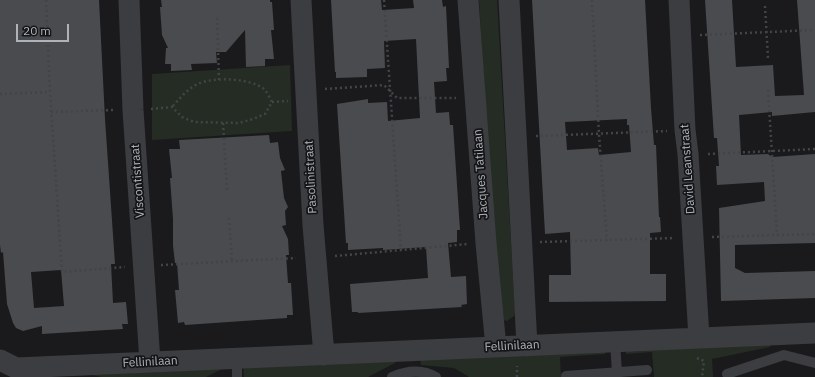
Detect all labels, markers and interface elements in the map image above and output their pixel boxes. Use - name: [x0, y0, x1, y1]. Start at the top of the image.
- scale bar: [18, 16, 71, 42]
- text: 20 m: [23, 23, 51, 38]
- street label: David Leanstraat: [678, 124, 698, 214]
- street label: Jacques Tatilaan: [471, 129, 491, 219]
- street label: Pasolinistraat: [302, 140, 320, 214]
- street label: Viscontistraat: [128, 143, 148, 219]
- street label: Fellinilaan: [484, 337, 540, 355]
- street label: Fellinilaan: [122, 353, 178, 371]

